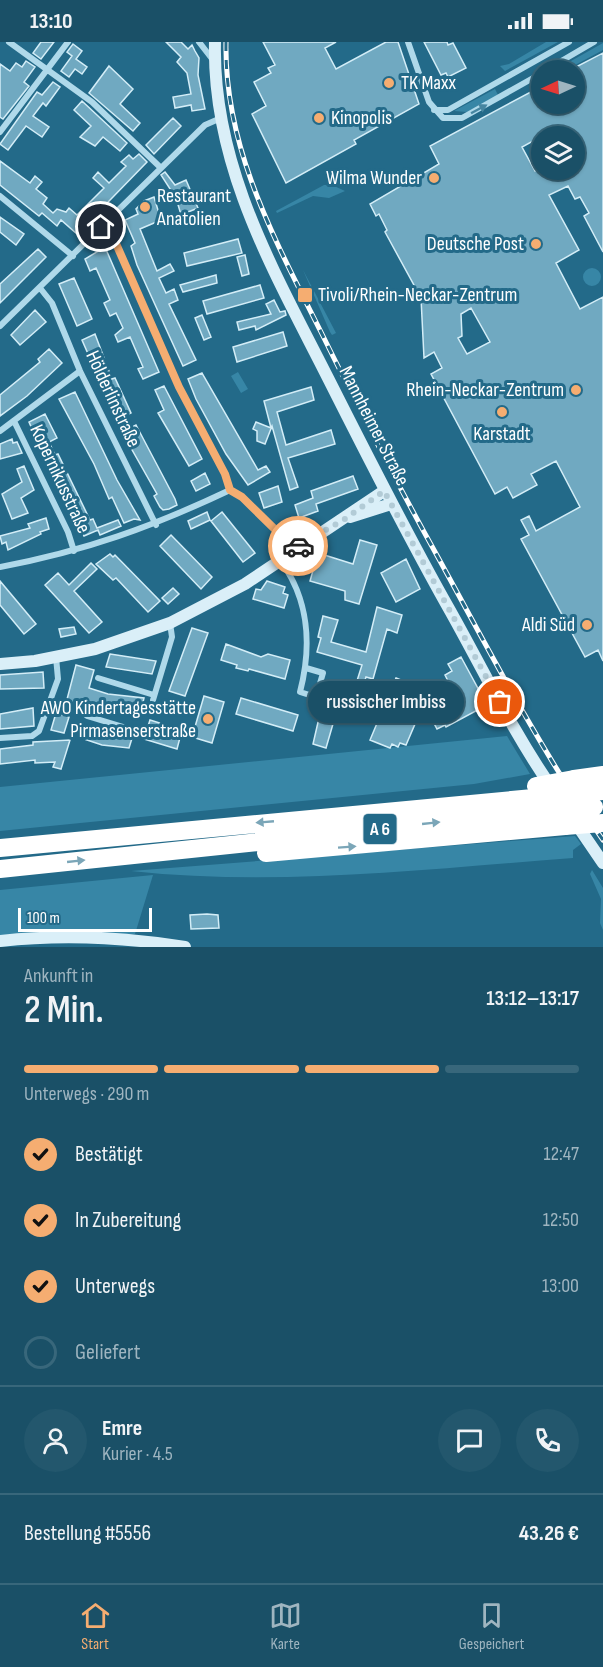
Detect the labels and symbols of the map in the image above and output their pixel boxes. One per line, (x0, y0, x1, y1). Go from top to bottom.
north arrow (531, 60, 585, 114)
place label: TK Maxx (401, 71, 456, 95)
marker: TK Maxx (382, 76, 396, 90)
one-way arrow (471, 104, 488, 114)
place label: Kinopolis (331, 106, 392, 130)
marker: Kinopolis (312, 111, 326, 125)
place label: Wilma Wunder (326, 166, 422, 190)
marker: Wilma Wunder (427, 171, 441, 185)
place label: Restaurant Anatolien (156, 184, 231, 231)
marker: Restaurant Anatolien (138, 200, 152, 214)
pin (75, 201, 126, 252)
place label: Deutsche Post (427, 232, 524, 256)
marker: Deutsche Post (529, 237, 543, 251)
place label: Tivoli/Rhein-Neckar-Zentrum (318, 283, 517, 307)
marker: Tivoli/Rhein-Neckar-Zentrum (296, 286, 314, 304)
street label: Hölderlinstraße (80, 347, 146, 451)
street label: Mannheimer Straße (334, 362, 414, 490)
place label: Rhein-Neckar-Zentrum (406, 378, 564, 402)
marker: Rhein-Neckar-Zentrum (569, 383, 583, 397)
marker: Karstadt (495, 405, 509, 419)
street label: Kopernikusstraße (24, 421, 96, 537)
place label: Karstadt (473, 422, 531, 446)
courier (268, 516, 328, 576)
place label: Aldi Süd (521, 613, 575, 637)
marker: Aldi Süd (580, 618, 594, 632)
pin (474, 676, 525, 727)
callout: russischer Imbiss (308, 681, 464, 723)
place label: AWO Kindertagesstätte Pirmasenserstraße (40, 696, 196, 743)
marker: AWO Kindertagesstätte Pirmasenserstraße (201, 712, 215, 726)
road number: A 6 (364, 814, 397, 844)
one-way arrow (256, 817, 275, 827)
one-way arrow (421, 818, 440, 828)
one-way arrow (337, 842, 356, 852)
one-way arrow (67, 856, 86, 866)
scale bar (18, 905, 152, 932)

